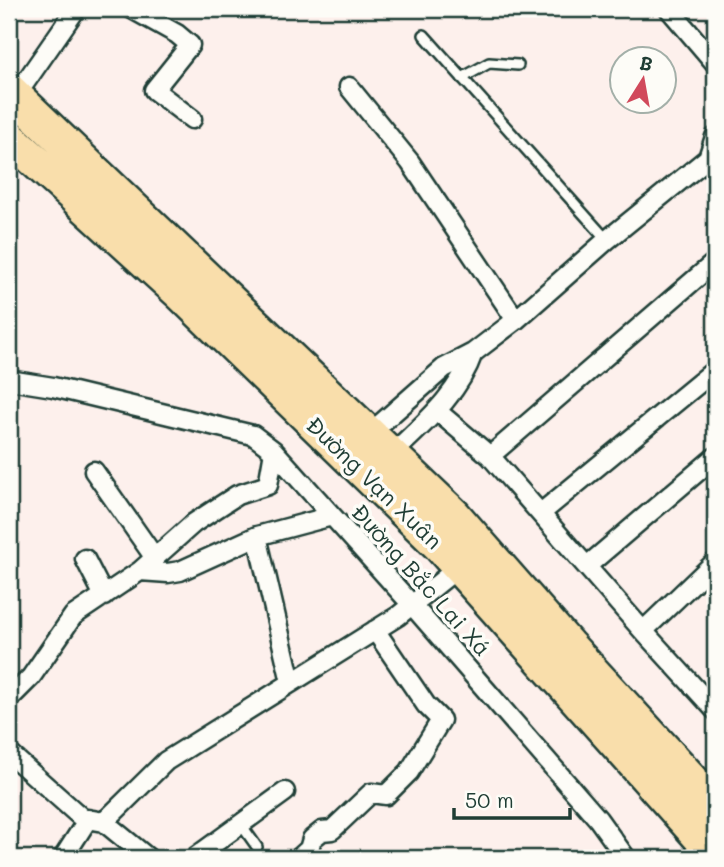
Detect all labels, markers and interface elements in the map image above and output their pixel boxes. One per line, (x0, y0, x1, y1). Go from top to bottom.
north arrow (608, 46, 678, 116)
text: B (638, 49, 655, 76)
street label: Đường Vạn Xuân (300, 409, 449, 555)
street label: Đường Bắc Lai Xá (345, 497, 498, 662)
scale bar (454, 776, 570, 820)
text: 50 m (465, 786, 514, 813)

